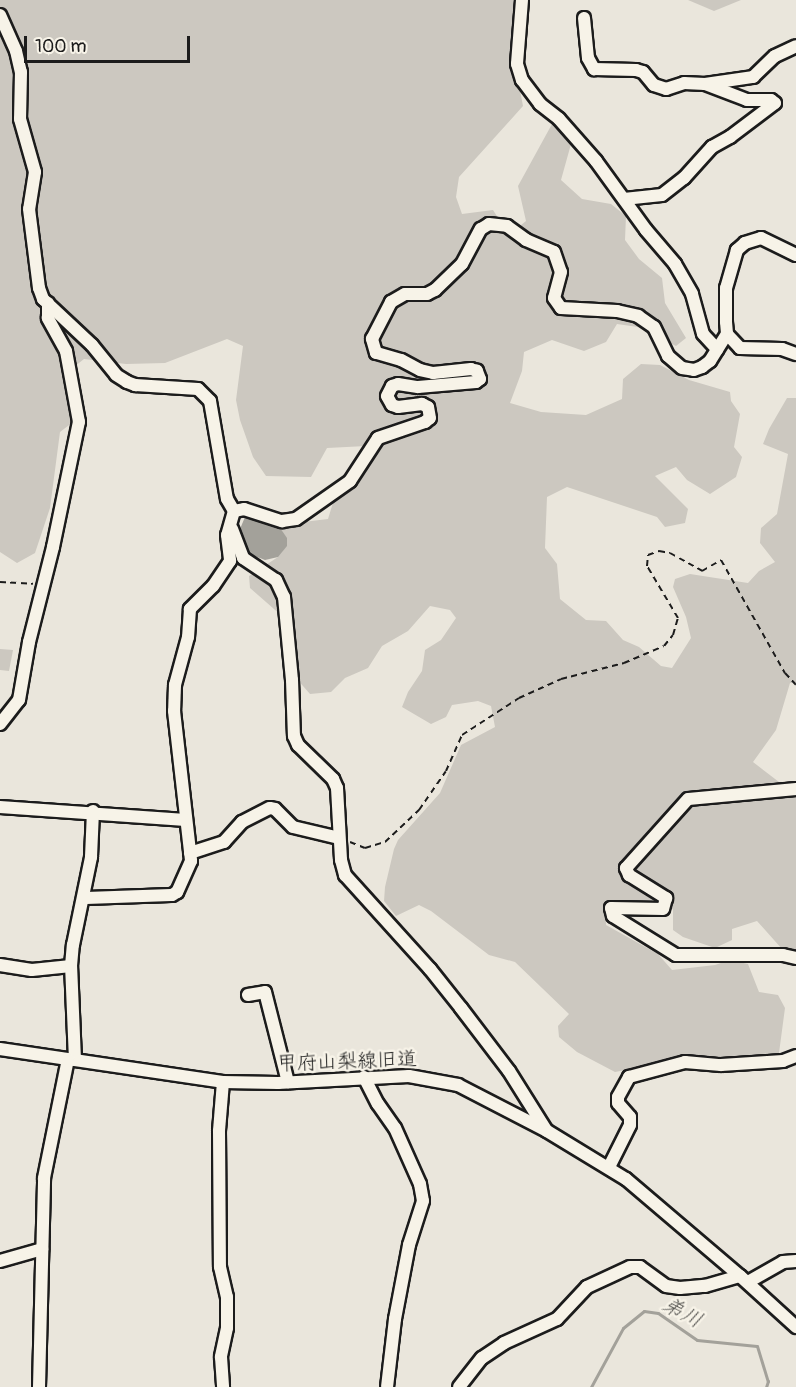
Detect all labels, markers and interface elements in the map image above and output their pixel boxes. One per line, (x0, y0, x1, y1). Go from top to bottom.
scale bar (27, 24, 194, 62)
text: 100 m (35, 35, 87, 58)
street label: 甲府山梨線旧道 (277, 1047, 417, 1075)
water label: 弟川 (658, 1292, 706, 1334)

